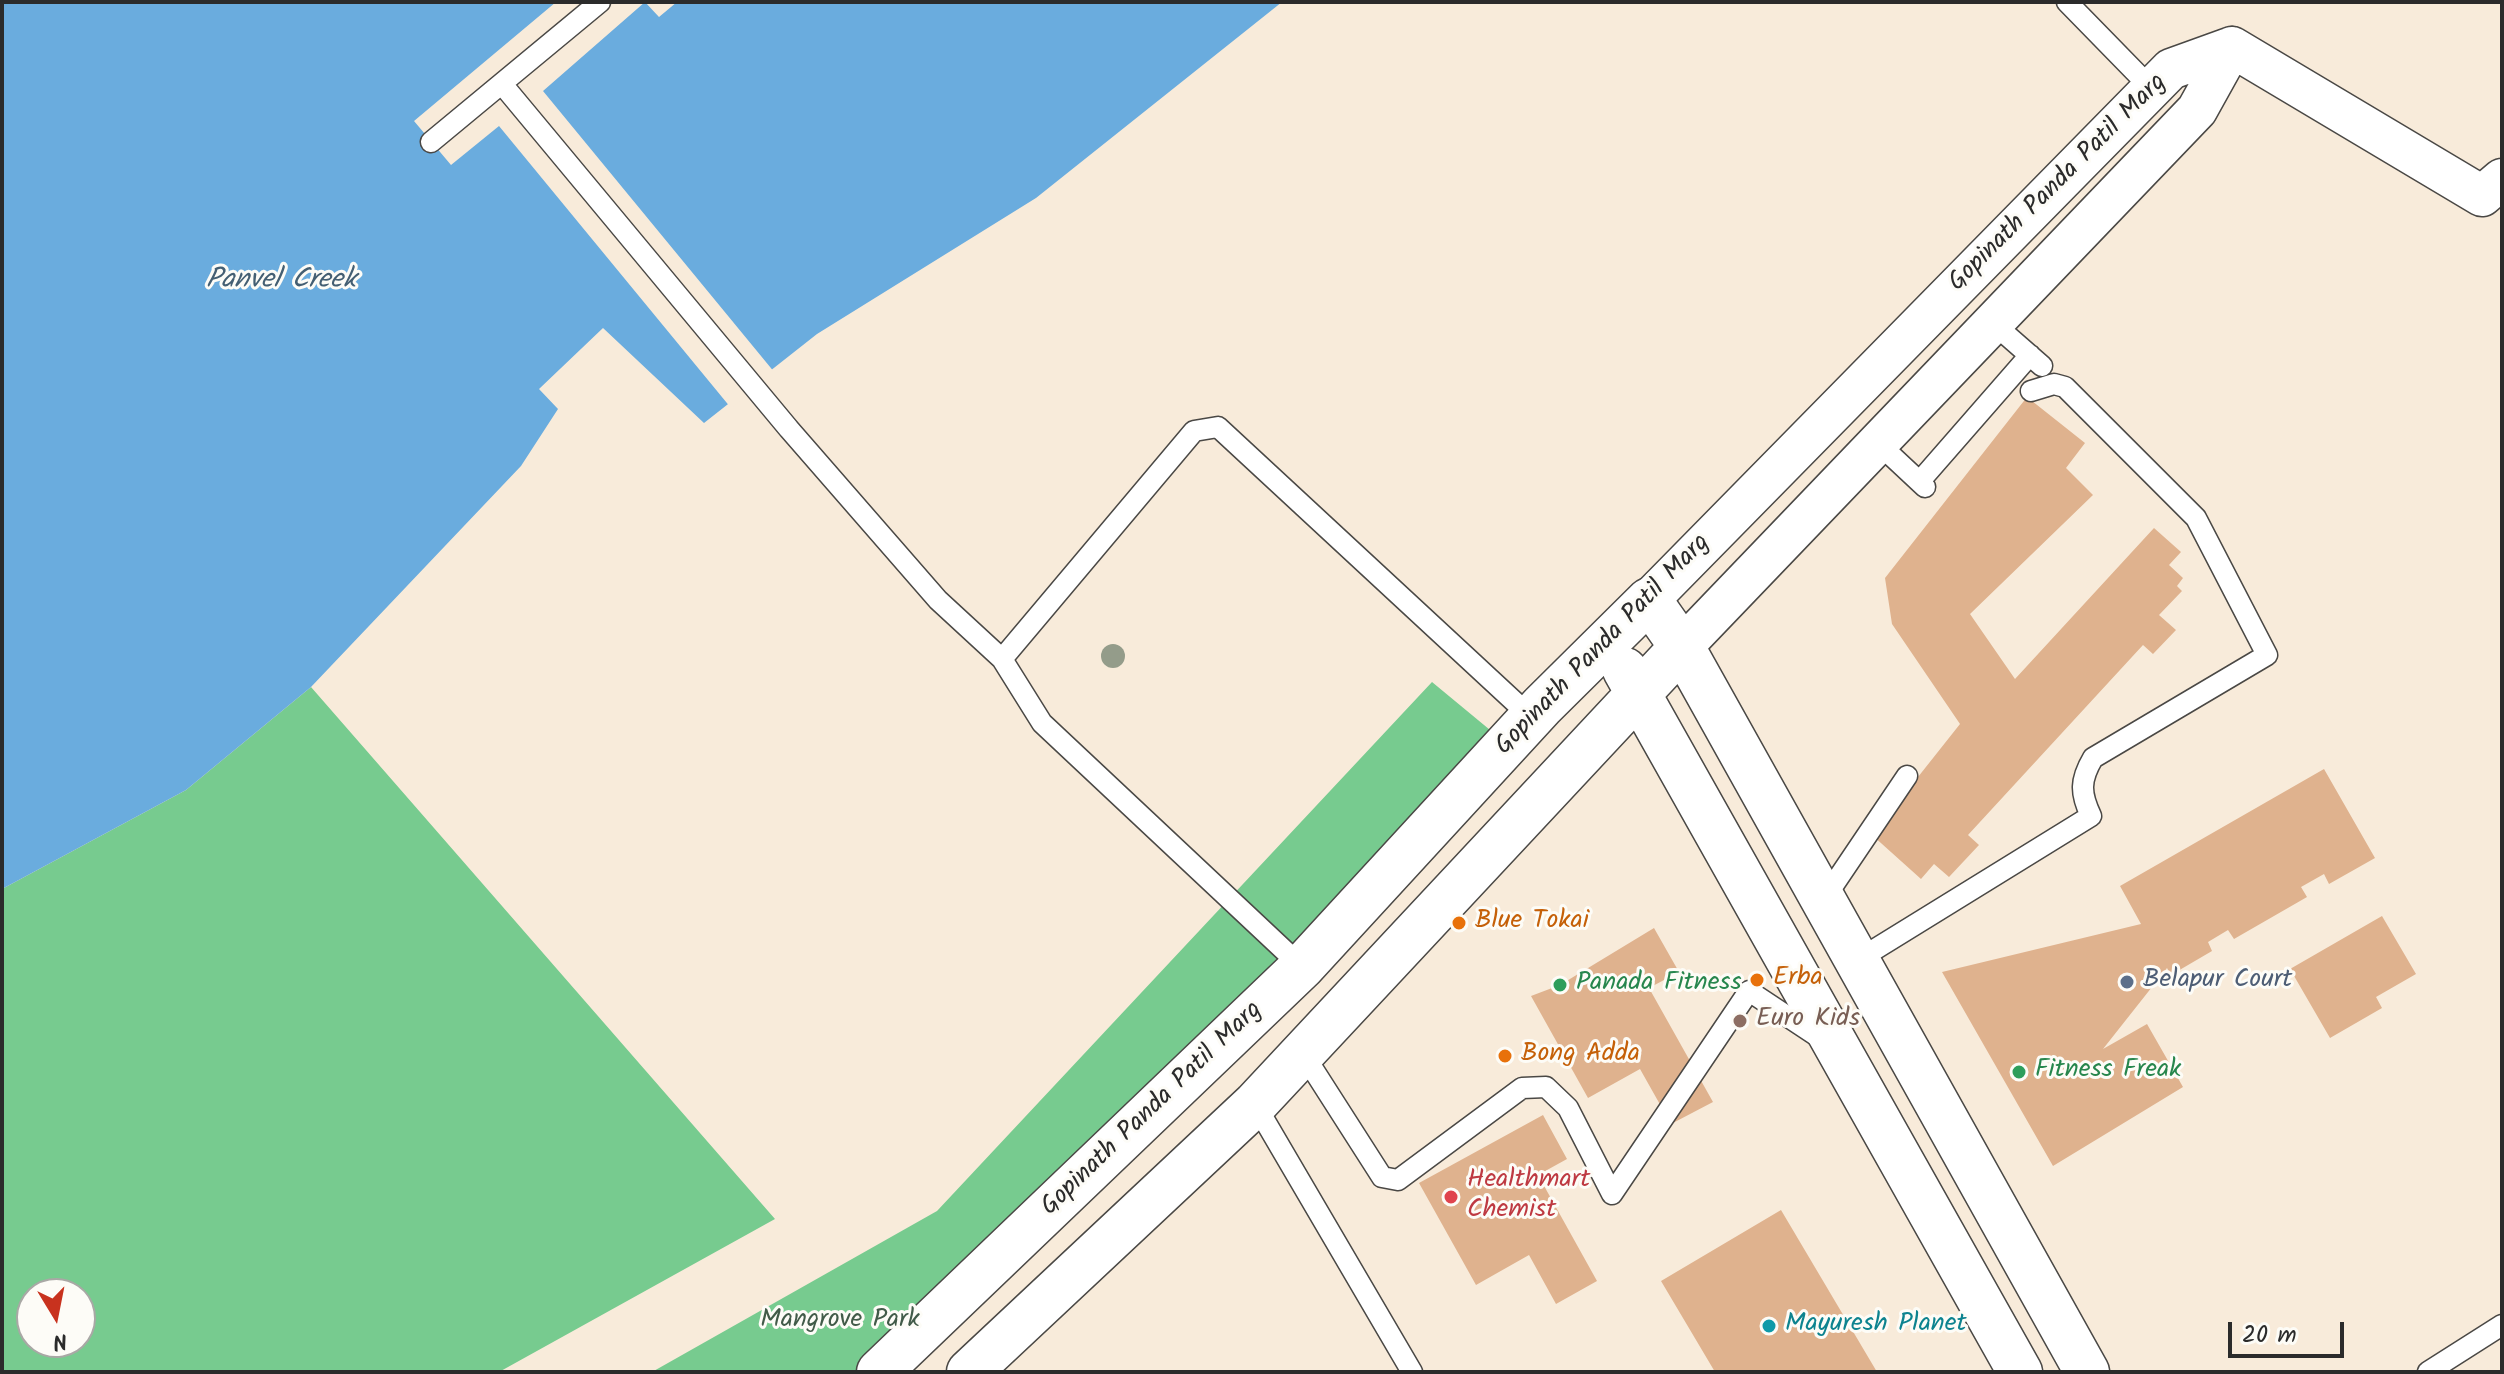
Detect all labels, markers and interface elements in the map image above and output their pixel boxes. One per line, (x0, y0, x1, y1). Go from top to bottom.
street label: Gopinath Panda Patil Marg (1943, 68, 2175, 300)
water label: Panvel Creek (206, 265, 356, 299)
street label: Gopinath Panda Patil Marg (1490, 529, 1718, 763)
place label: Blue Tokai (1475, 907, 1589, 939)
marker: Blue Tokai (1450, 914, 1468, 932)
place label: Erba (1773, 964, 1823, 996)
place label: Belapur Court (2143, 966, 2292, 998)
place label: Panada Fitness (1576, 969, 1742, 1001)
marker: Erba (1748, 971, 1766, 989)
marker: Belapur Court (2118, 973, 2136, 991)
marker: Panada Fitness (1551, 976, 1569, 994)
street label: Gopinath Panda Patil Marg (1036, 996, 1270, 1224)
place label: Euro Kids (1756, 1005, 1860, 1037)
marker: Euro Kids (1731, 1012, 1749, 1030)
place label: Bong Adda (1521, 1040, 1640, 1072)
marker: Bong Adda (1496, 1047, 1514, 1065)
place label: Fitness Freak (2035, 1056, 2181, 1088)
marker: Fitness Freak (2010, 1063, 2028, 1081)
place label: Healthmart Chemist (1467, 1166, 1590, 1228)
marker: Healthmart Chemist (1442, 1188, 1460, 1206)
north arrow (16, 1278, 96, 1358)
park label: Mangrove Park (760, 1306, 920, 1338)
scale bar (2232, 1306, 2348, 1356)
place label: Mayuresh Planet (1785, 1310, 1966, 1342)
text: 20 m (2242, 1316, 2297, 1355)
marker: Mayuresh Planet (1760, 1317, 1778, 1335)
text: N (50, 1322, 70, 1359)

